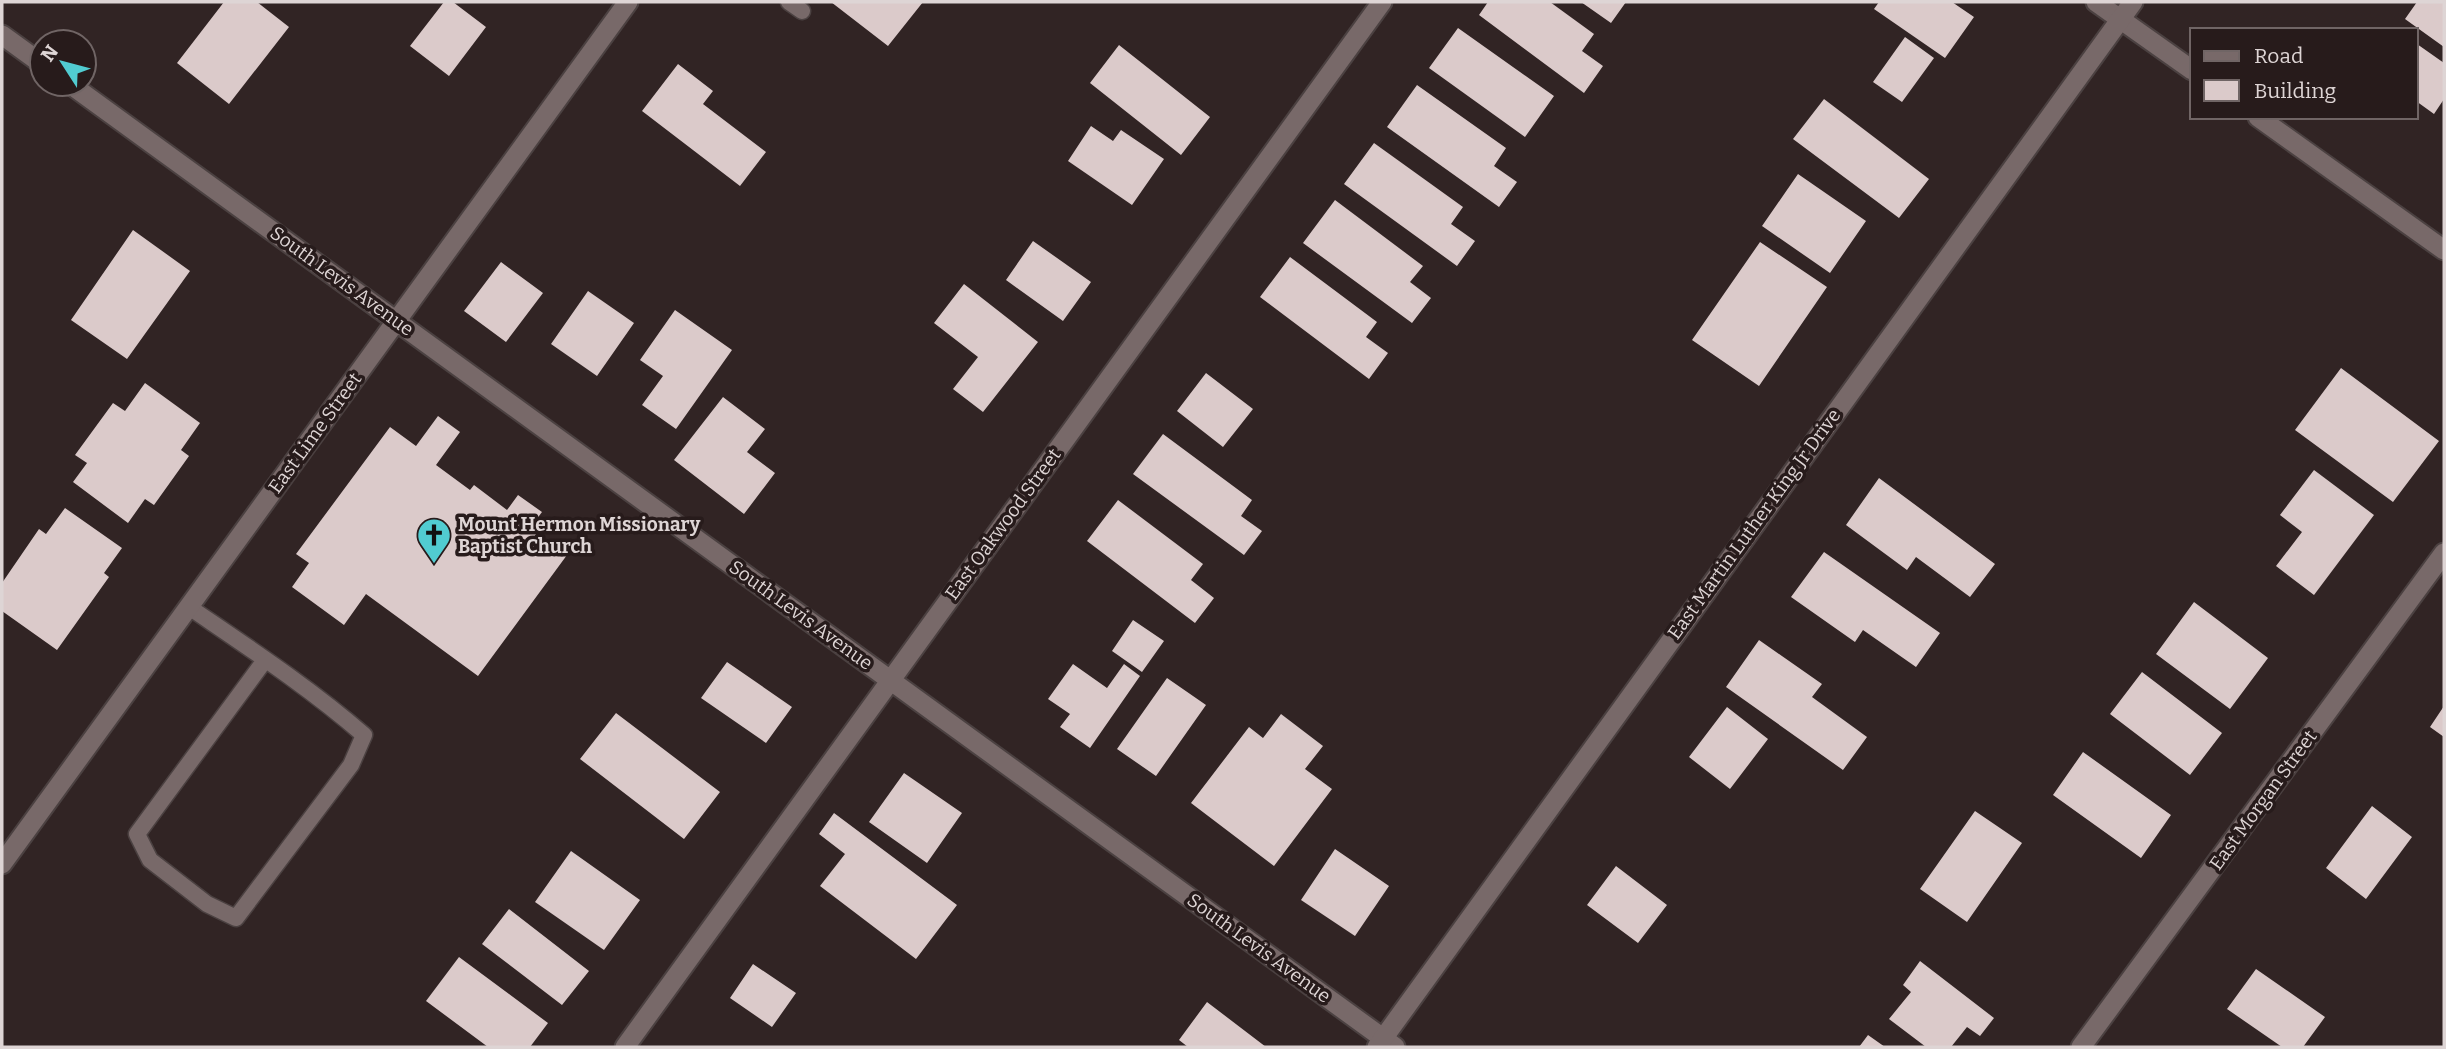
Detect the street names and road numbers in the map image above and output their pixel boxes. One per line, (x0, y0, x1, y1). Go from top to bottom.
street label: South Levis Avenue (266, 221, 418, 341)
street label: East Lime Street (264, 368, 367, 498)
street label: East Martin Luther King Jr Drive (1663, 404, 1845, 644)
street label: East Oakwood Street (940, 444, 1066, 604)
street label: South Levis Avenue (725, 555, 877, 675)
street label: East Morgan Street (2204, 725, 2322, 874)
street label: South Levis Avenue (1183, 888, 1335, 1008)

